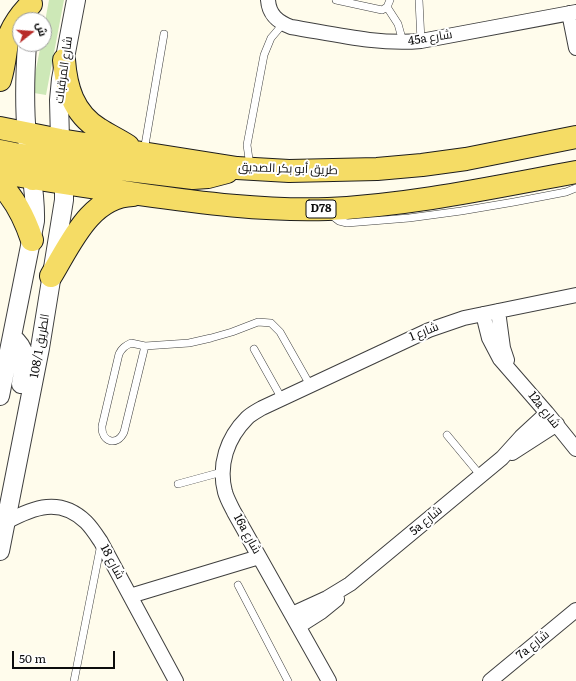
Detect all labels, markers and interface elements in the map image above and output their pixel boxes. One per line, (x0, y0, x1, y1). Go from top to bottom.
north arrow (12, 12, 52, 52)
text: ش (33, 20, 52, 38)
street label: 45a شارع (407, 27, 453, 49)
street label: شارع المرقبات (52, 35, 76, 105)
street label: طريق أبو بكر الصديق (238, 160, 338, 178)
road number: D78 (306, 200, 336, 218)
street label: 108/1 الطريق (27, 313, 53, 379)
street label: شارع 1 (407, 320, 441, 344)
street label: 12a شارع (525, 389, 563, 431)
street label: 5a شارع (407, 503, 445, 539)
street label: 16a شارع (230, 512, 264, 556)
street label: شارع 18 (97, 542, 127, 582)
street label: 7a شارع (514, 627, 552, 663)
scale bar (14, 643, 117, 669)
text: 50 m (19, 649, 46, 667)

